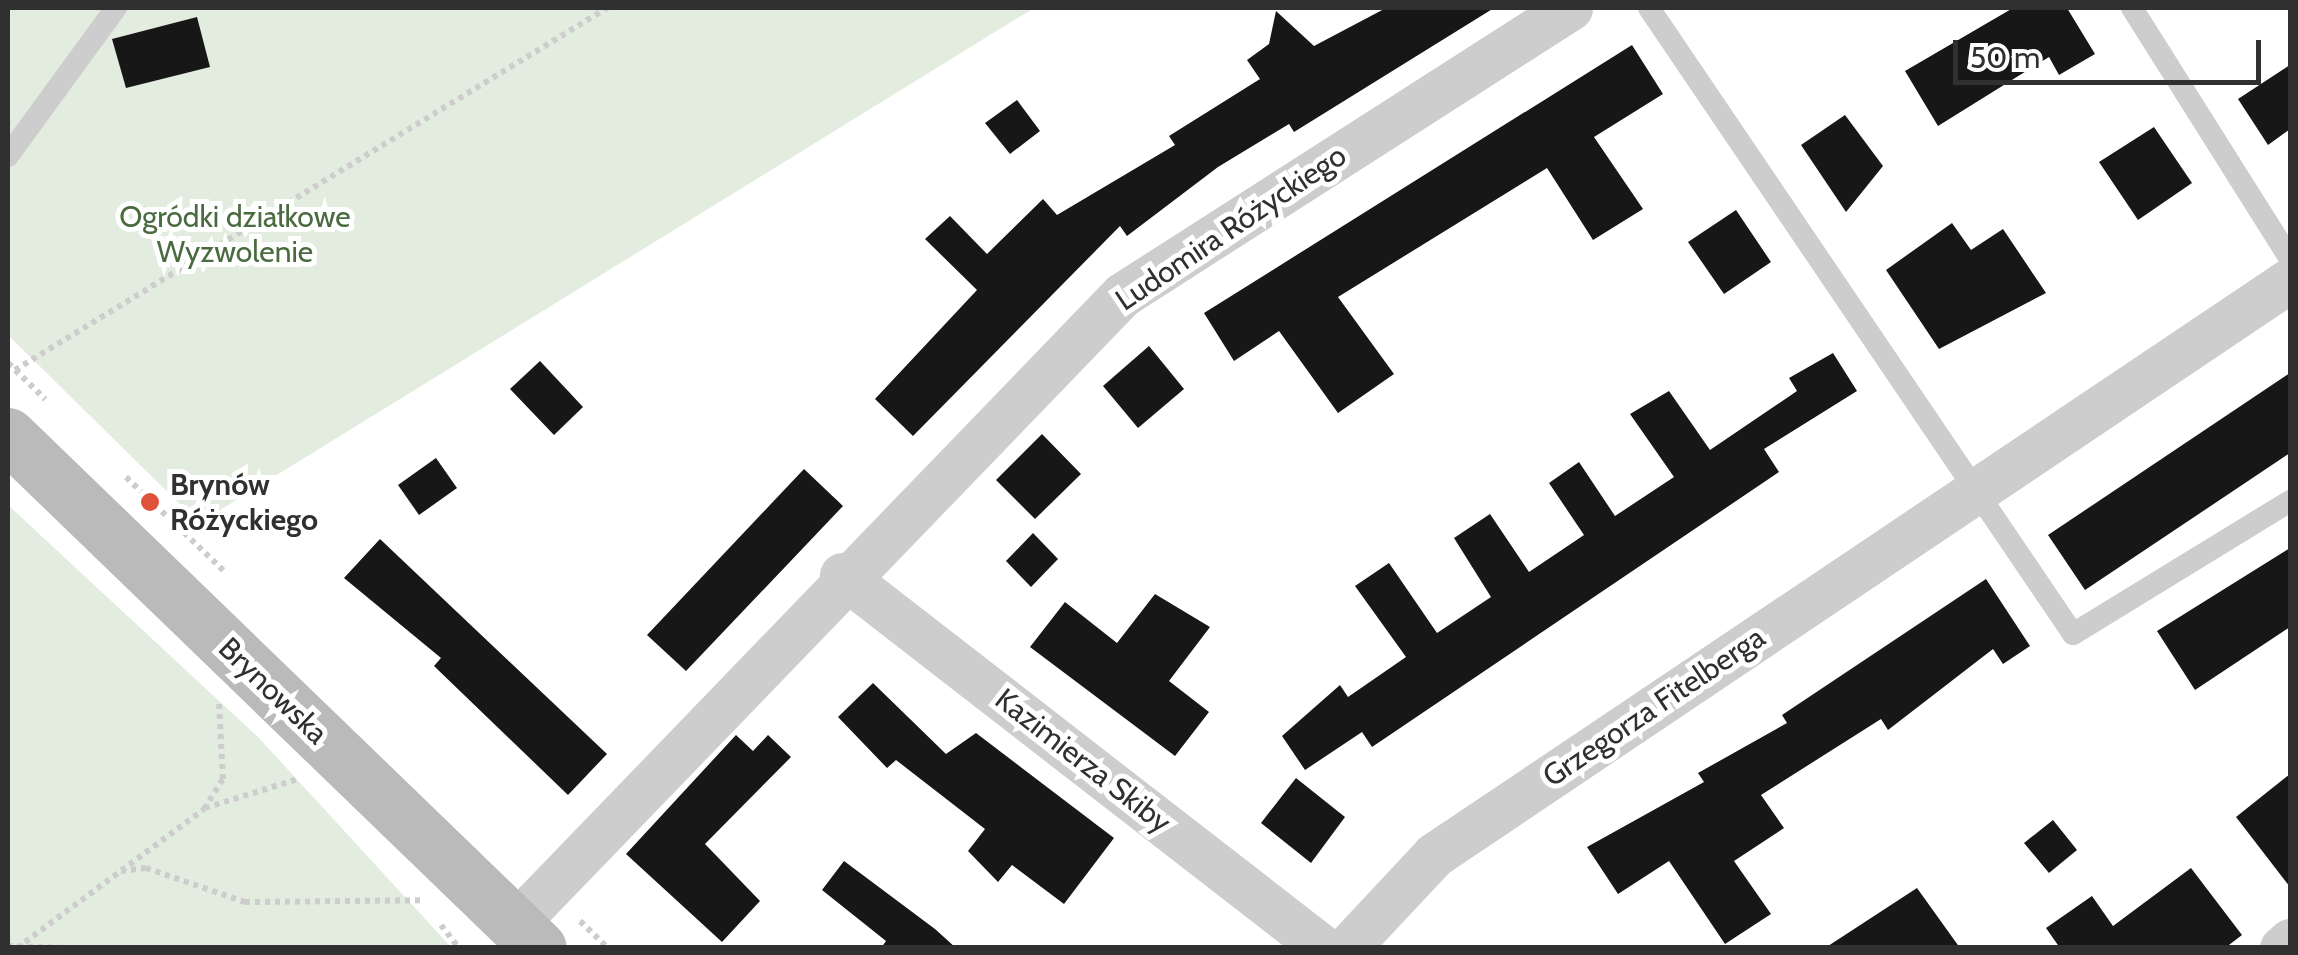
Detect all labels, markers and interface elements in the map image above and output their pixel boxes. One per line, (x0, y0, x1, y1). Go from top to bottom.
scale bar (1958, 20, 2266, 82)
text: 50 m (1970, 39, 2040, 76)
street label: Ludomira Różyckiego (1109, 138, 1353, 318)
park label: Ogródki działkowe Wyzwolenie (119, 199, 351, 270)
place label: Brynów Różyckiego (170, 467, 318, 538)
marker: Brynów Różyckiego (139, 491, 161, 513)
street label: Grzegorza Fitelberga (1536, 619, 1772, 795)
street label: Brynowska (211, 630, 335, 752)
street label: Kazimierza Skiby (988, 681, 1178, 841)

